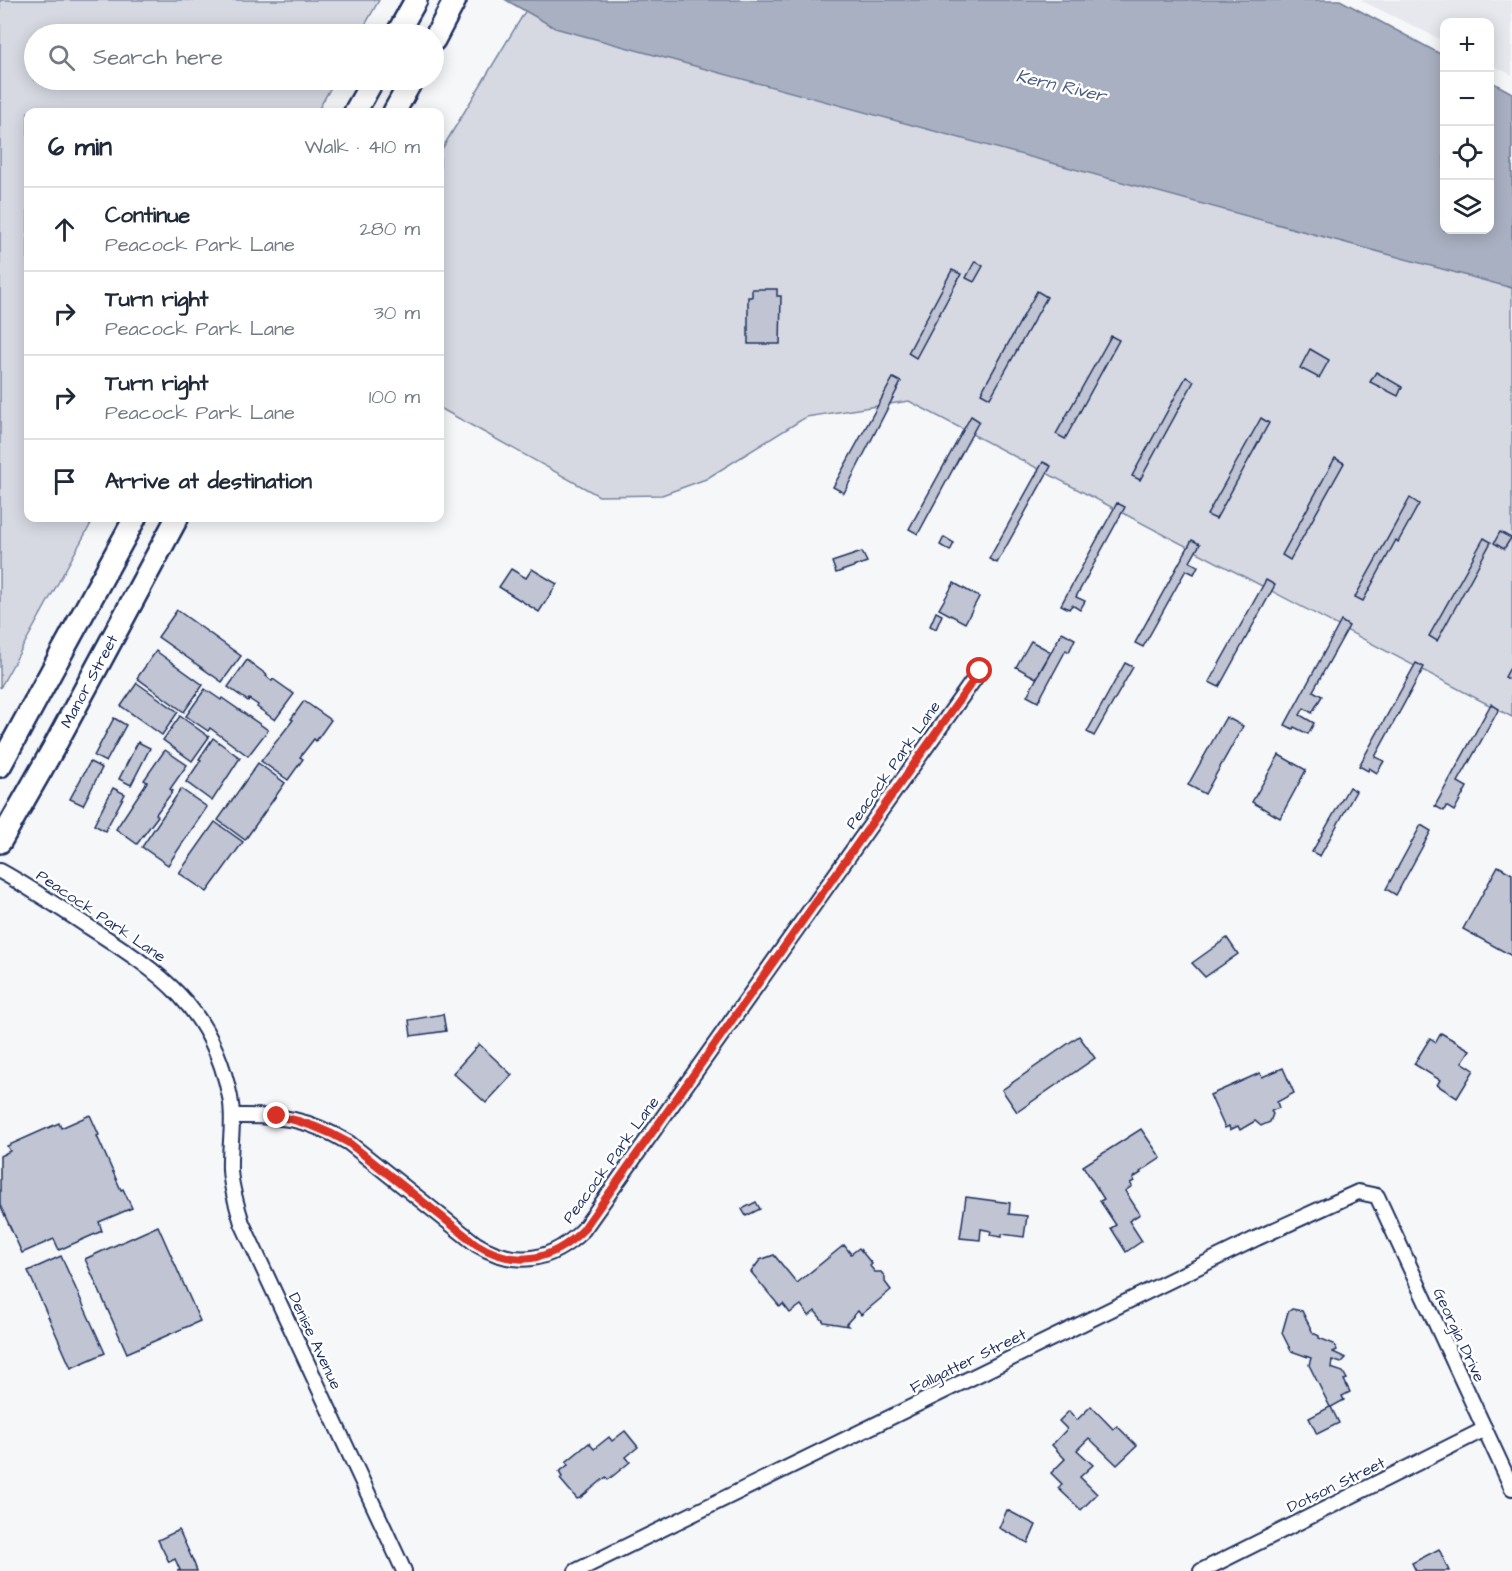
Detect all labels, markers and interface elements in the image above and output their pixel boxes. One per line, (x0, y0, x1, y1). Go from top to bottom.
map controls (1440, 18, 1494, 234)
button: + (1440, 18, 1494, 72)
search box (24, 24, 444, 90)
icon: search (45, 41, 78, 74)
text: Search here (93, 42, 223, 73)
water label: Kern River (1014, 64, 1110, 109)
button: − (1440, 72, 1494, 126)
button: locate (1440, 126, 1494, 180)
text: 6 min (48, 129, 112, 165)
text: Walk · 410 m (304, 133, 420, 161)
button: layers (1440, 180, 1494, 234)
text: Continue (105, 200, 190, 231)
icon: ahead (48, 213, 81, 246)
text: 280 m (359, 215, 420, 243)
text: Peacock Park Lane (105, 231, 295, 259)
text: Turn right (105, 284, 208, 315)
icon: right (48, 297, 81, 330)
text: 30 m (374, 299, 420, 327)
text: Peacock Park Lane (105, 315, 295, 343)
text: Turn right (105, 368, 208, 399)
icon: right (48, 381, 81, 414)
text: 100 m (369, 383, 420, 411)
text: Peacock Park Lane (105, 399, 295, 427)
icon: arrive (48, 465, 81, 498)
text: Arrive at destination (105, 466, 312, 497)
street label: Manor Street (55, 630, 124, 732)
route start (966, 657, 992, 683)
street label: Peacock Park Lane (840, 696, 946, 833)
street label: Peacock Park Lane (32, 864, 170, 968)
street label: Peacock Park Lane (557, 1092, 665, 1228)
route end (263, 1102, 289, 1128)
street label: Georgia Drive (1427, 1284, 1491, 1386)
street label: Denise Avenue (283, 1289, 347, 1393)
street label: Fallgatter Street (906, 1323, 1031, 1400)
street label: Dotson Street (1283, 1452, 1389, 1518)

